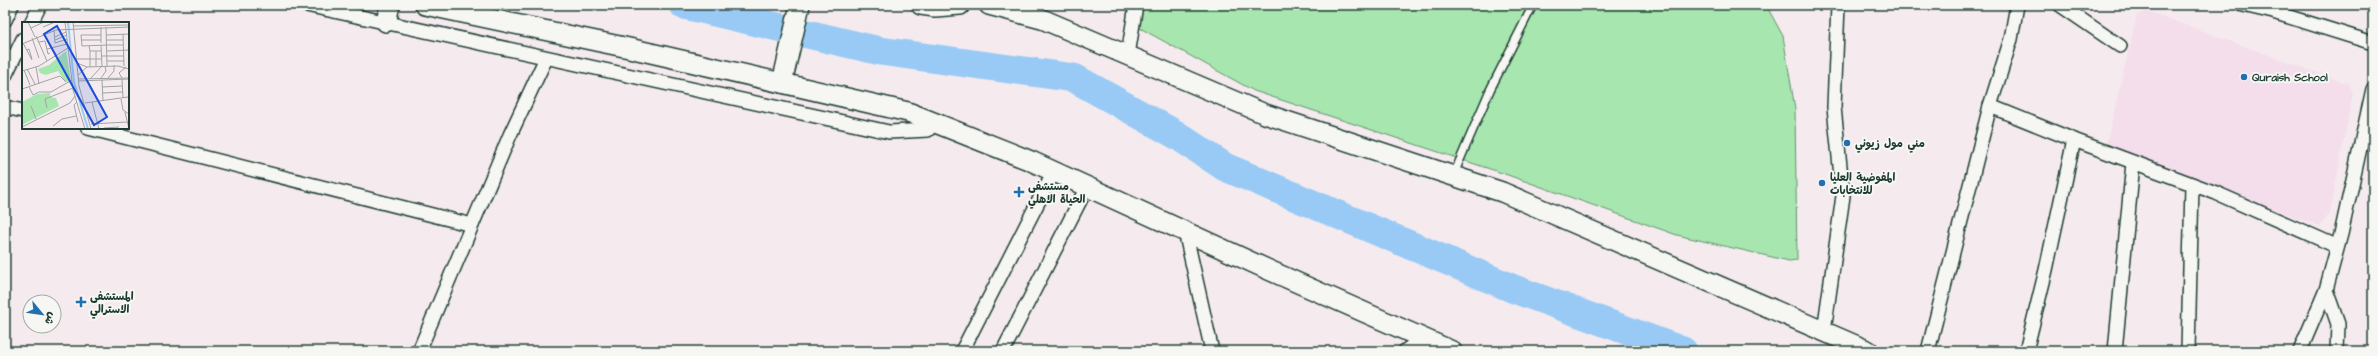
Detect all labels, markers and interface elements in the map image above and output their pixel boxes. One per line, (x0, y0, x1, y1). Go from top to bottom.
inset map (22, 22, 129, 129)
place label: Quraish School (2252, 70, 2328, 85)
marker: Quraish School (2239, 72, 2249, 82)
place label: مني مول زيوني (1855, 136, 1925, 153)
marker: مني مول زيوني (1842, 138, 1852, 148)
place label: المفوضية العليا للانتخابات (1830, 170, 1895, 198)
marker: المفوضية العليا للانتخابات (1817, 178, 1827, 188)
place label: مستشفى الحياة الاهلي (1028, 179, 1085, 209)
marker: مستشفى الحياة الاهلي (1013, 186, 1025, 198)
place label: المستشفى الاسترالي (90, 289, 134, 319)
north arrow (22, 294, 62, 334)
marker: المستشفى الاسترالي (75, 296, 87, 308)
text: ش (41, 310, 60, 328)

